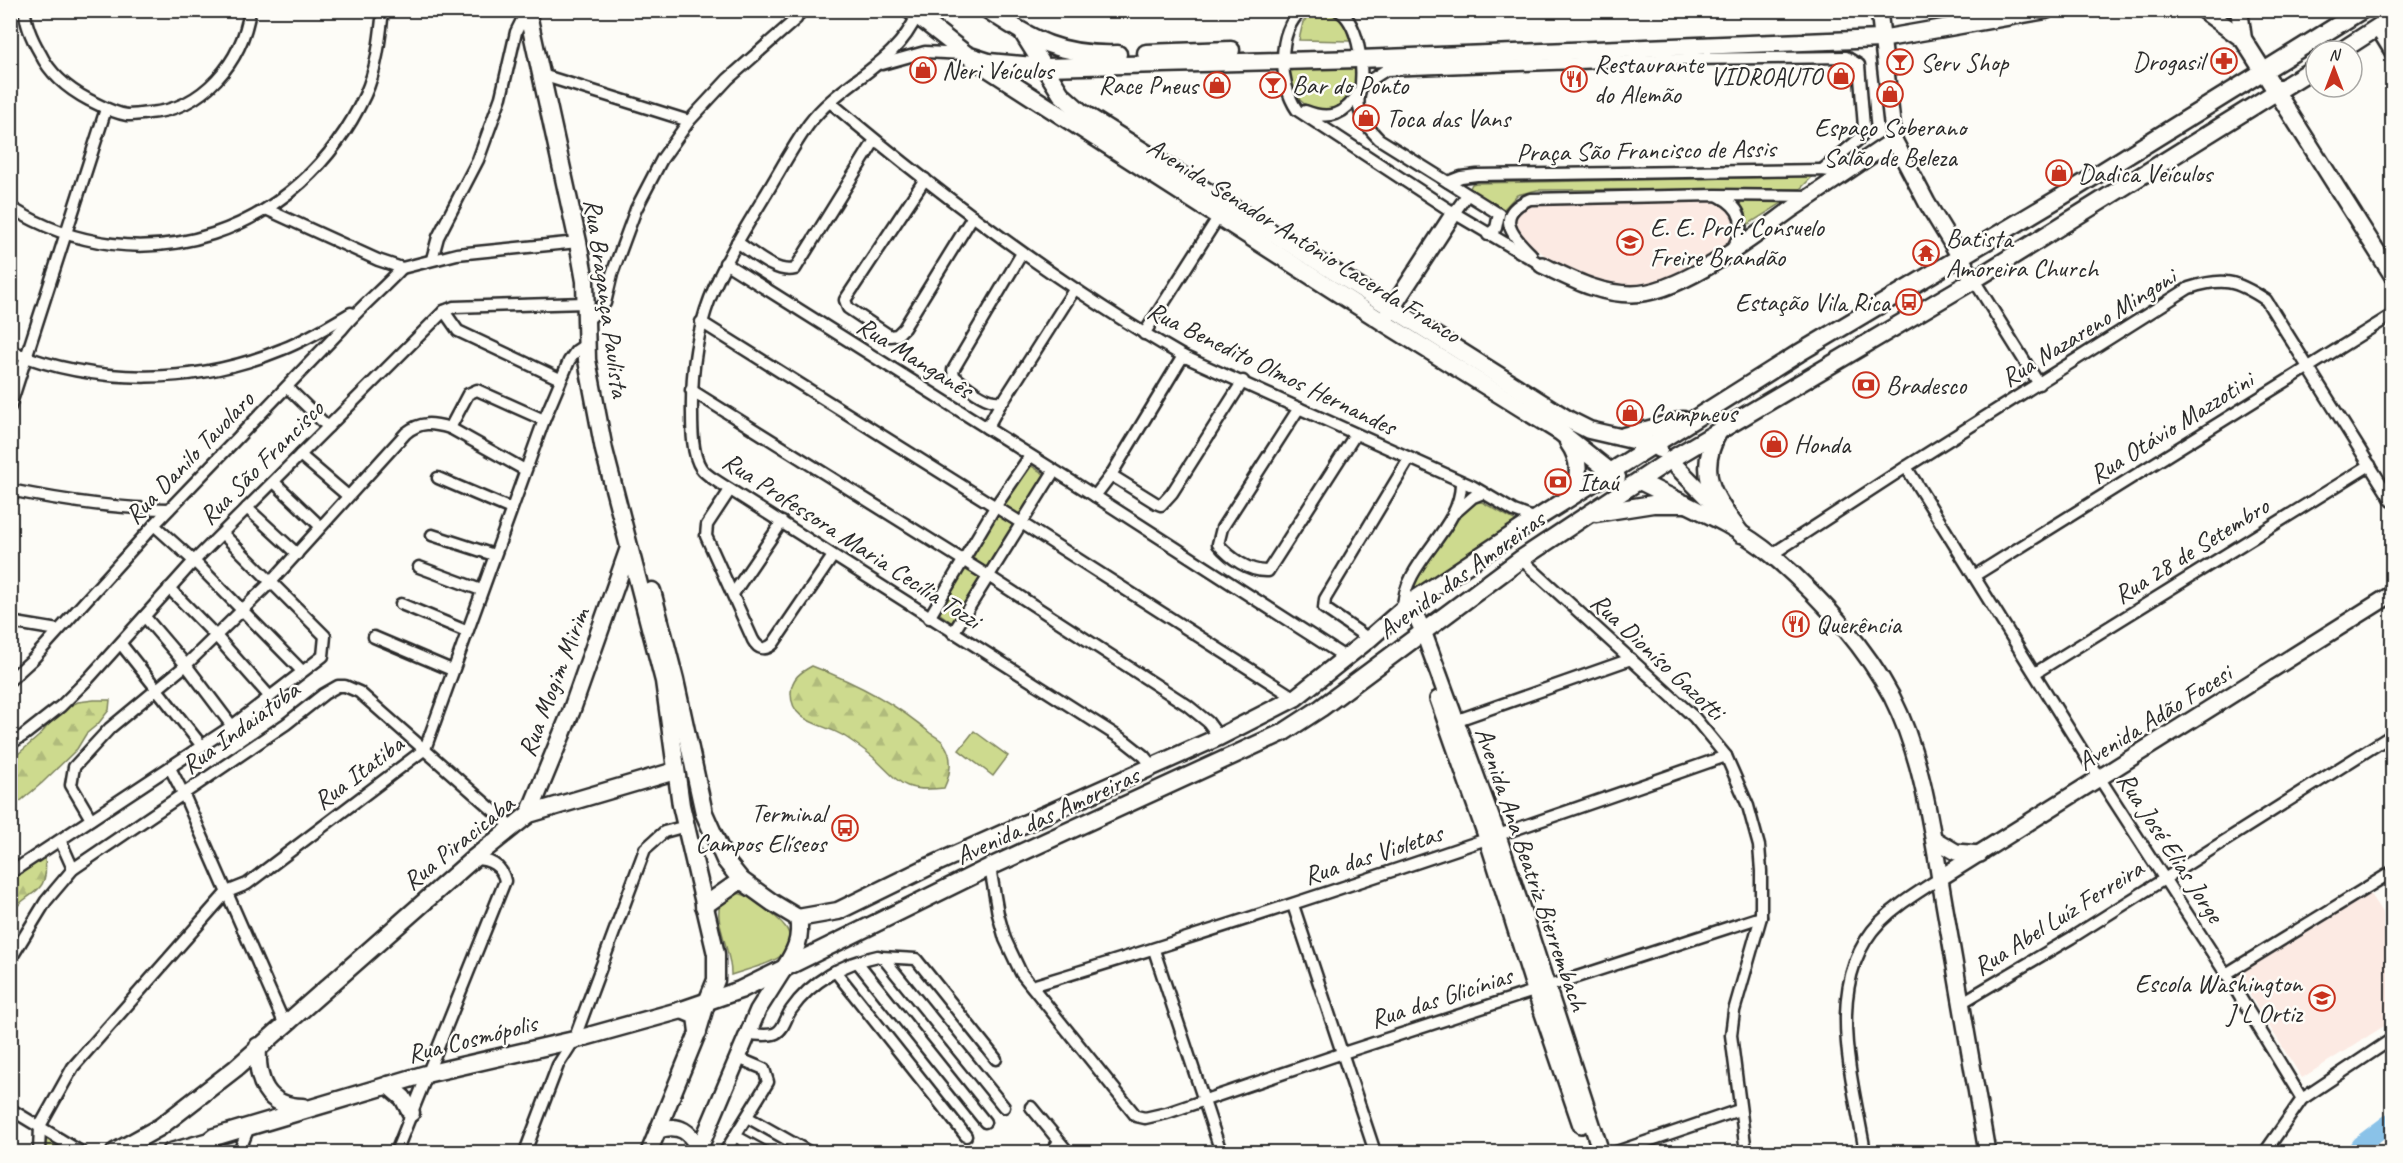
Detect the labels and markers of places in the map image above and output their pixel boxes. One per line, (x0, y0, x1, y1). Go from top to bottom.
place label: Drogasil (2132, 45, 2209, 78)
place label: Serv Shop (1920, 46, 2009, 79)
pharmacy icon: Drogasil (2209, 46, 2239, 76)
bar icon: Serv Shop (1885, 47, 1915, 77)
place label: Restaurante do Alemão (1594, 48, 1705, 111)
place label: Neri Veículos (942, 54, 1055, 87)
shop icon: Neri Veículos (908, 55, 938, 85)
place label: VIDROAUTO (1710, 60, 1825, 93)
shop icon: VIDROAUTO (1826, 61, 1856, 91)
restaurant icon: Restaurante do Alemão (1559, 64, 1589, 94)
place label: Race Pneus (1099, 69, 1200, 102)
place label: Bar do Ponto (1292, 69, 1410, 102)
shop icon: Race Pneus (1202, 70, 1232, 100)
bar icon: Bar do Ponto (1258, 70, 1288, 100)
shop icon: Espaço Soberano Salão de Beleza (1875, 79, 1905, 109)
place label: Toca das Vans (1386, 102, 1512, 135)
shop icon: Toca das Vans (1351, 103, 1381, 133)
place label: Espaço Soberano Salão de Beleza (1814, 111, 1969, 174)
place label: Dadica Veículos (2078, 157, 2214, 190)
shop icon: Dadica Veículos (2044, 158, 2074, 188)
place label: E. E. Prof. Consuelo Freire Brandão (1650, 211, 1825, 274)
place label: Batista Amoreira Church (1946, 222, 2100, 285)
school or university icon: E. E. Prof. Consuelo Freire Brandão (1615, 227, 1645, 257)
temple icon: Batista Amoreira Church (1911, 238, 1941, 268)
place label: Estação Vila Rica (1735, 286, 1892, 319)
bus stop icon: Estação Vila Rica (1894, 287, 1924, 317)
place label: Bradesco (1886, 369, 1968, 402)
bank icon: Bradesco (1851, 370, 1881, 400)
place label: Campneus (1650, 397, 1739, 430)
shop icon: Campneus (1615, 398, 1645, 428)
place label: Honda (1794, 428, 1852, 461)
shop icon: Honda (1759, 429, 1789, 459)
place label: Itaú (1578, 466, 1621, 499)
bank icon: Itaú (1543, 467, 1573, 497)
place label: Querência (1816, 608, 1903, 641)
restaurant icon: Querência (1781, 609, 1811, 639)
place label: Terminal Campos Elíseos (695, 797, 831, 860)
bus stop icon: Terminal Campos Elíseos (830, 813, 860, 843)
place label: Escola Washington J L Ortiz (2135, 967, 2304, 1030)
school or university icon: Escola Washington J L Ortiz (2307, 983, 2337, 1013)

